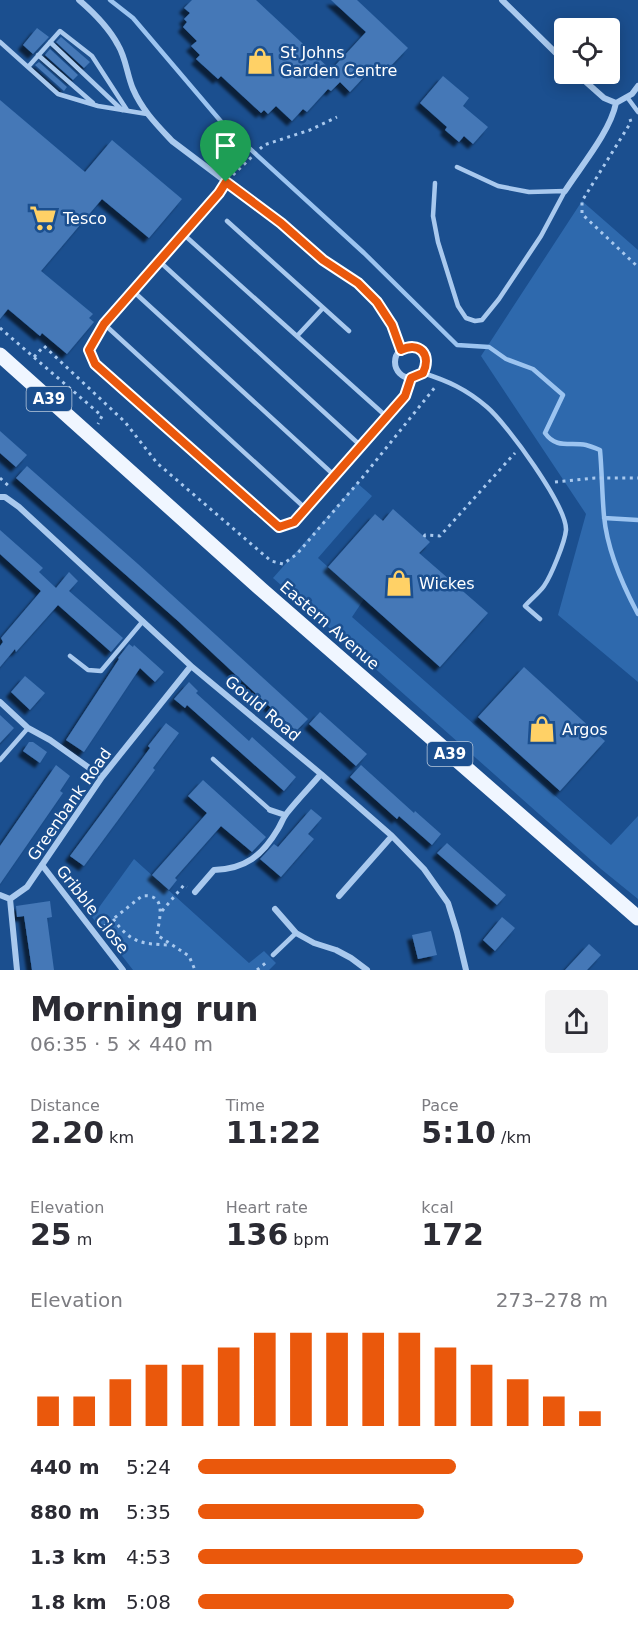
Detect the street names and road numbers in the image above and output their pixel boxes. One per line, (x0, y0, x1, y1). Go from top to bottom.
road number: A39 (26, 387, 72, 411)
street label: Eastern Avenue (276, 577, 383, 674)
street label: Gould Road (221, 671, 304, 745)
road number: A39 (428, 742, 472, 766)
street label: Greenbank Road (23, 744, 115, 864)
street label: Gribble Close (52, 861, 133, 957)

